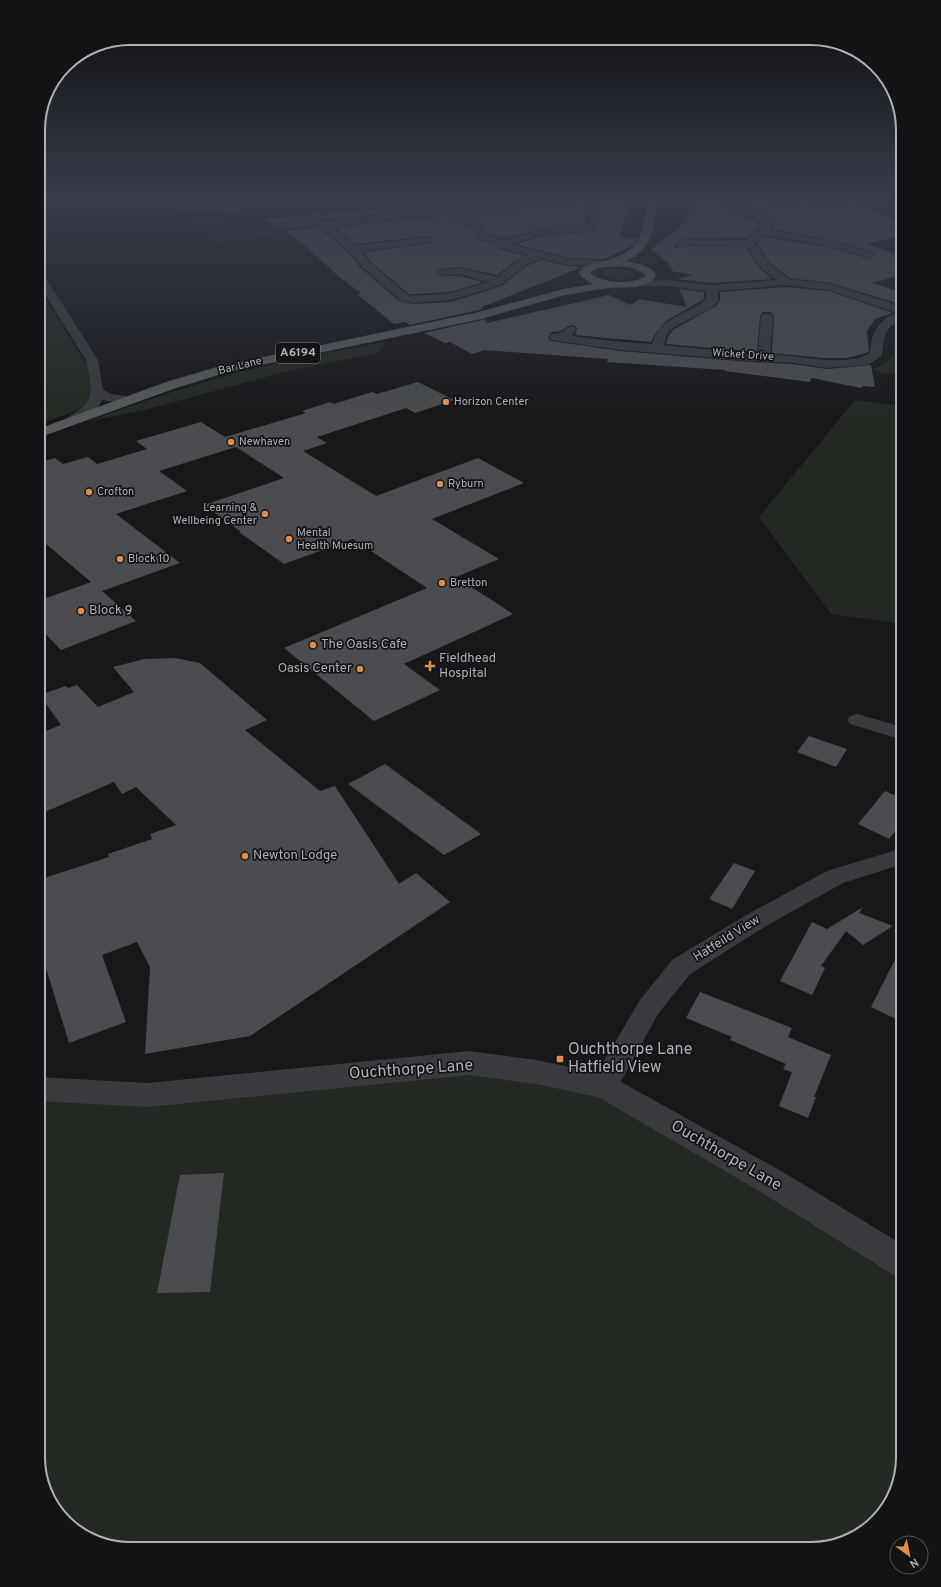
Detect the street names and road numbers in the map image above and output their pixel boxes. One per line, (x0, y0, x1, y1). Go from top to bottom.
road number: A6194 (276, 343, 320, 363)
street label: Wicket Drive (712, 346, 774, 364)
street label: Bar Lane (217, 354, 263, 378)
street label: Hatfeild View (691, 912, 763, 966)
street label: Ouchthorpe Lane (348, 1056, 474, 1084)
street label: Ouchthorpe Lane (667, 1116, 785, 1196)

